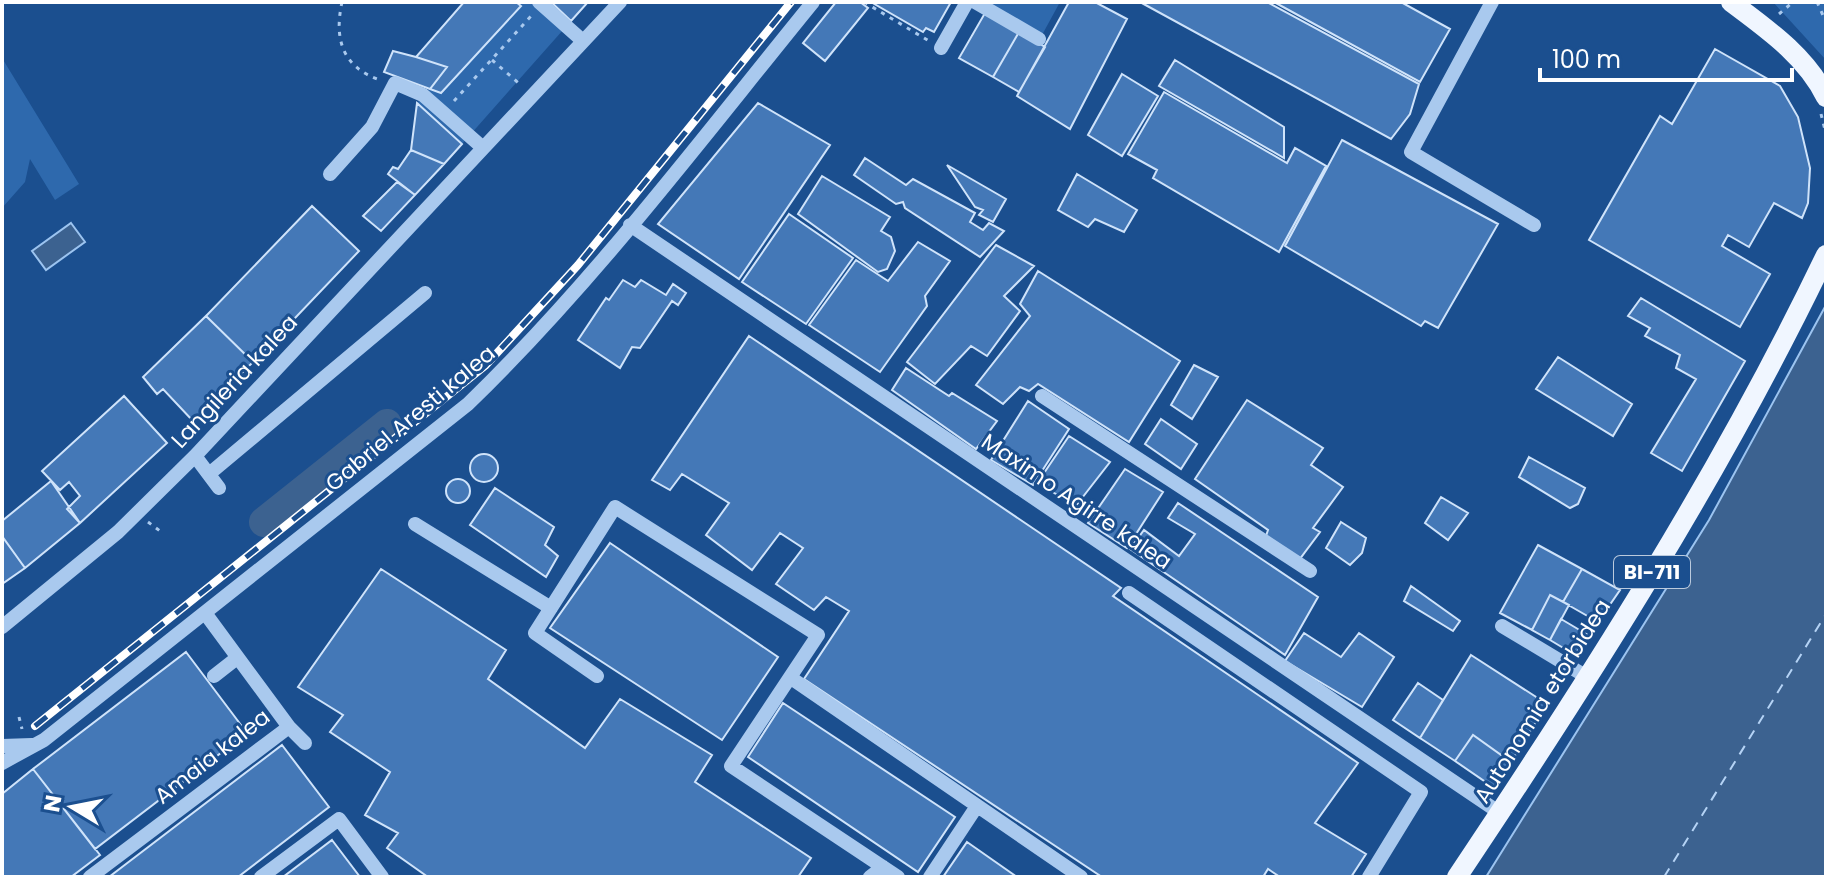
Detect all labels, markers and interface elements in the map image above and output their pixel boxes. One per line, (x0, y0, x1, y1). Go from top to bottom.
scale bar (1540, 32, 1792, 82)
text: 100 m (1552, 43, 1621, 76)
street label: Langileria kalea (164, 308, 304, 455)
street label: Gabriel Aresti kalea (319, 338, 502, 499)
street label: Maximo Agirre kalea (975, 426, 1178, 577)
road number: BI-711 (1614, 556, 1690, 588)
street label: Autonomia etorbidea (1467, 593, 1618, 809)
street label: Amaia kalea (148, 701, 276, 811)
north arrow (32, 767, 112, 847)
text: N (36, 793, 69, 814)

